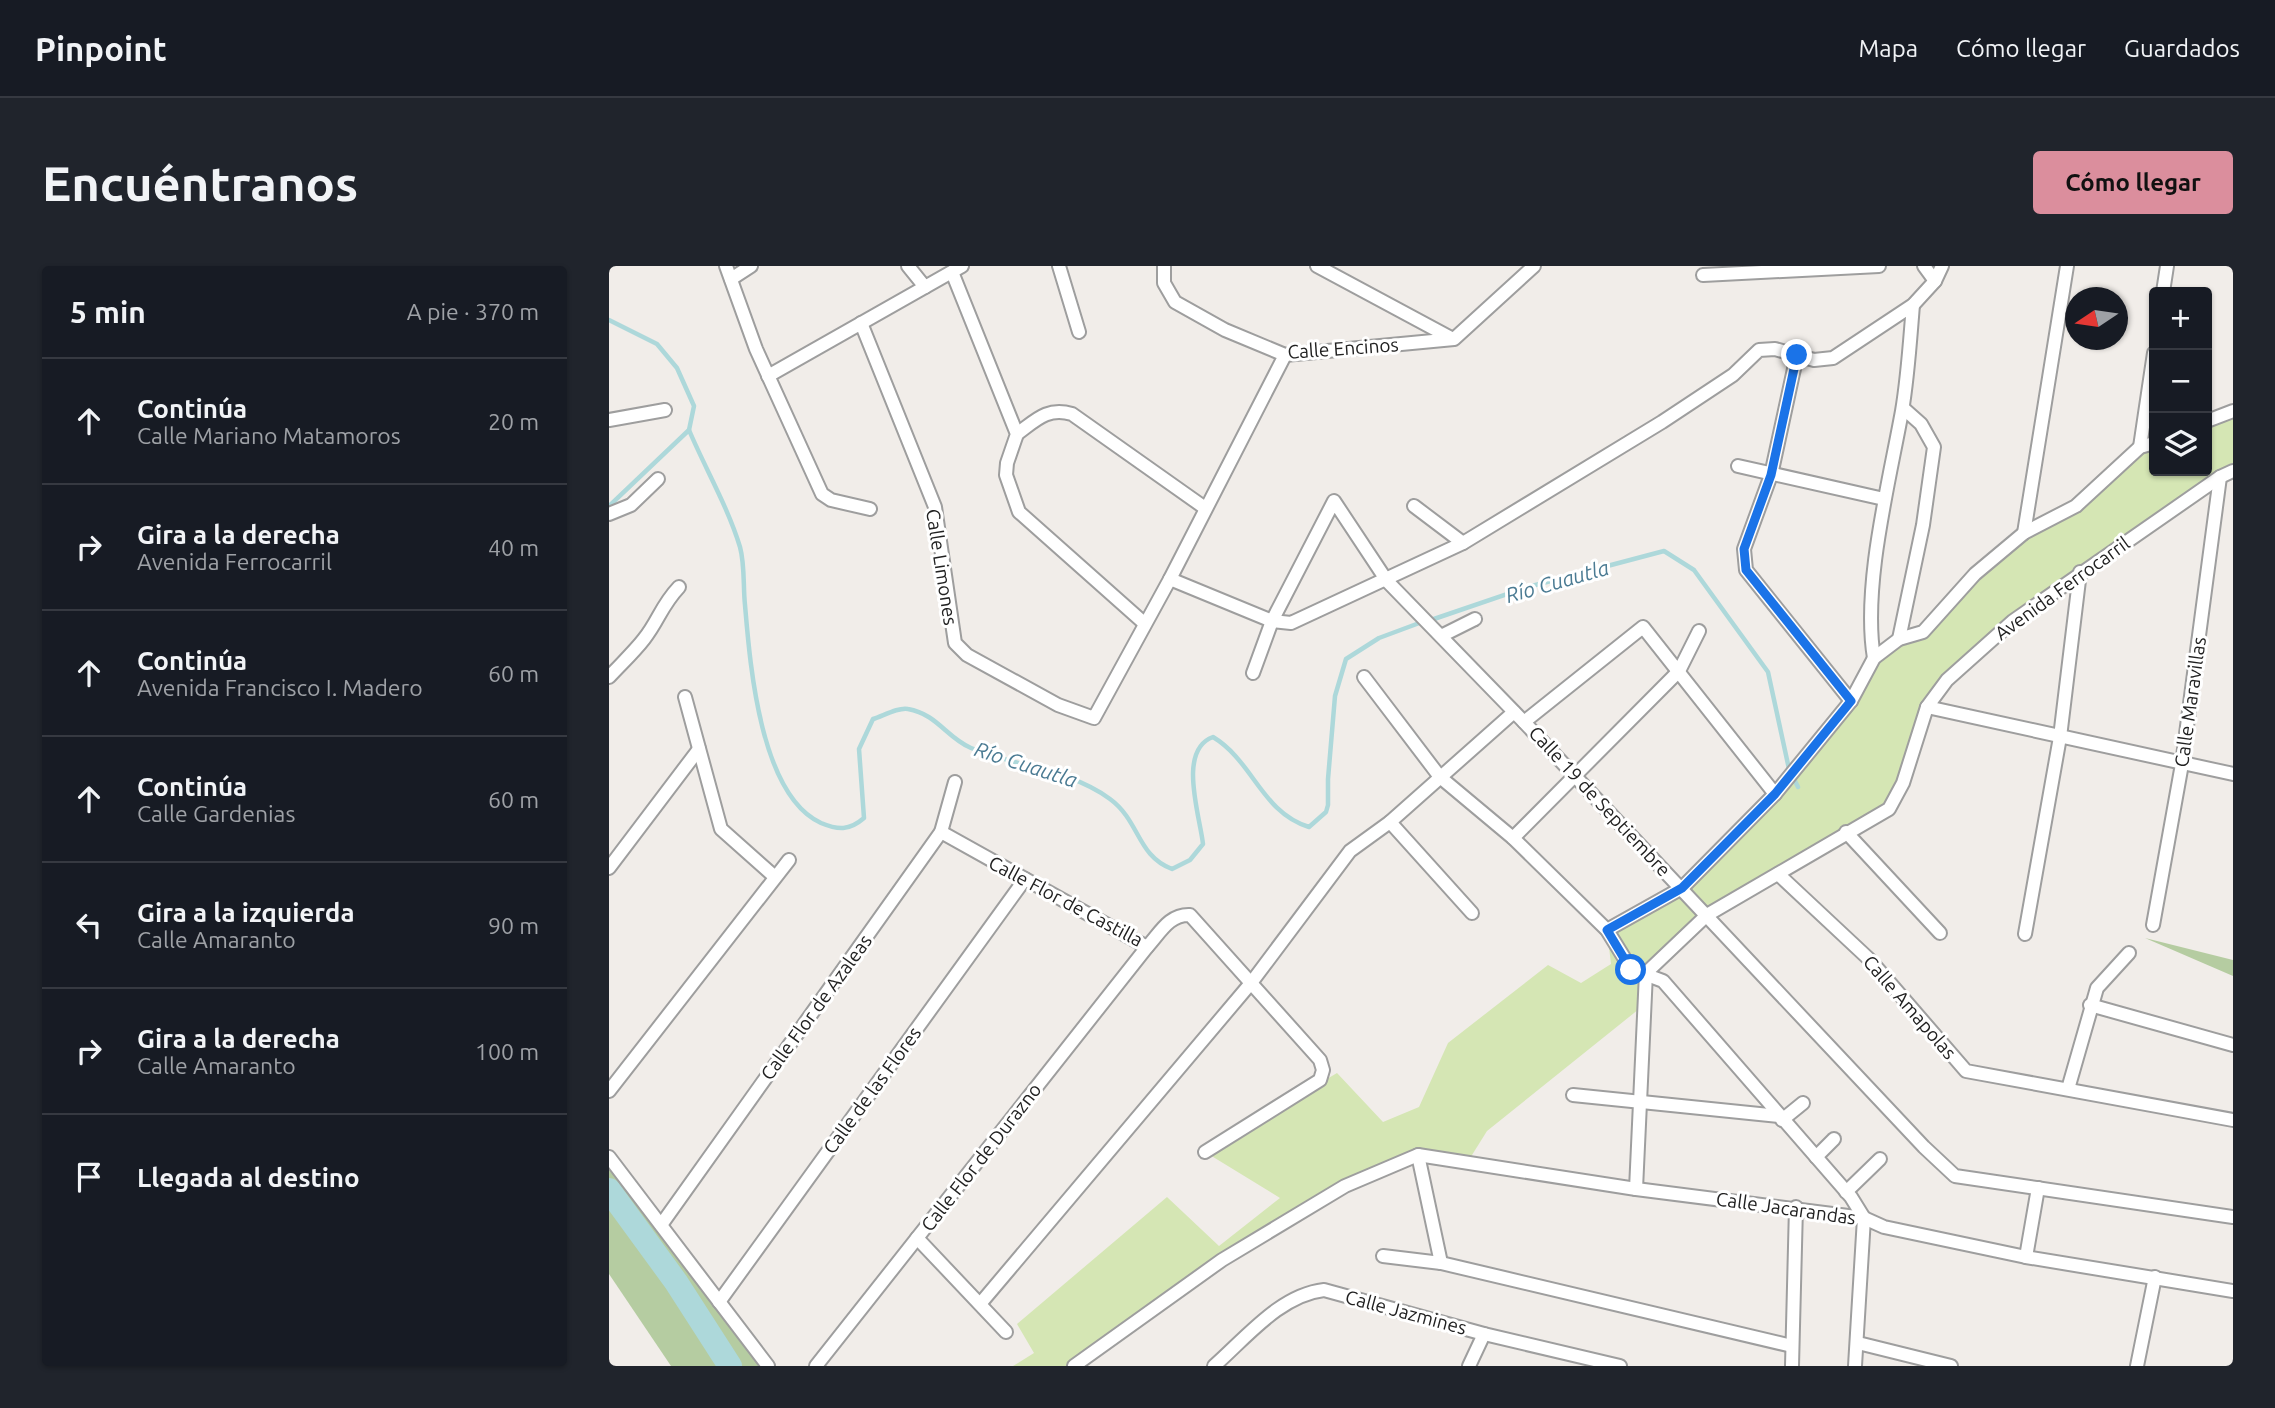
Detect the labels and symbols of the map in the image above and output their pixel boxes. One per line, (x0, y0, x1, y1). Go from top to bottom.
north arrow (2065, 287, 2128, 350)
street label: Calle Encinos (1287, 333, 1399, 363)
route end (1781, 339, 1812, 370)
street label: Calle Limones (922, 507, 962, 627)
street label: Avenida Ferrocarril (1990, 532, 2134, 644)
water label: Río Cuautla (1502, 555, 1612, 607)
street label: Calle Maravillas (2170, 635, 2210, 769)
street label: Calle 19 de Septiembre (1525, 721, 1675, 881)
water label: Río Cuautla (972, 736, 1080, 792)
street label: Calle Flor de Castilla (985, 851, 1147, 951)
street label: Calle Flor de Azaleas (756, 930, 876, 1084)
street label: Calle Amapolas (1859, 951, 1961, 1063)
route start (1615, 954, 1646, 985)
street label: Calle de las Flores (819, 1022, 925, 1158)
street label: Calle Flor de Durazno (916, 1079, 1046, 1235)
street label: Calle Jacarandas (1715, 1187, 1857, 1229)
street label: Calle Jazmines (1343, 1285, 1469, 1339)

